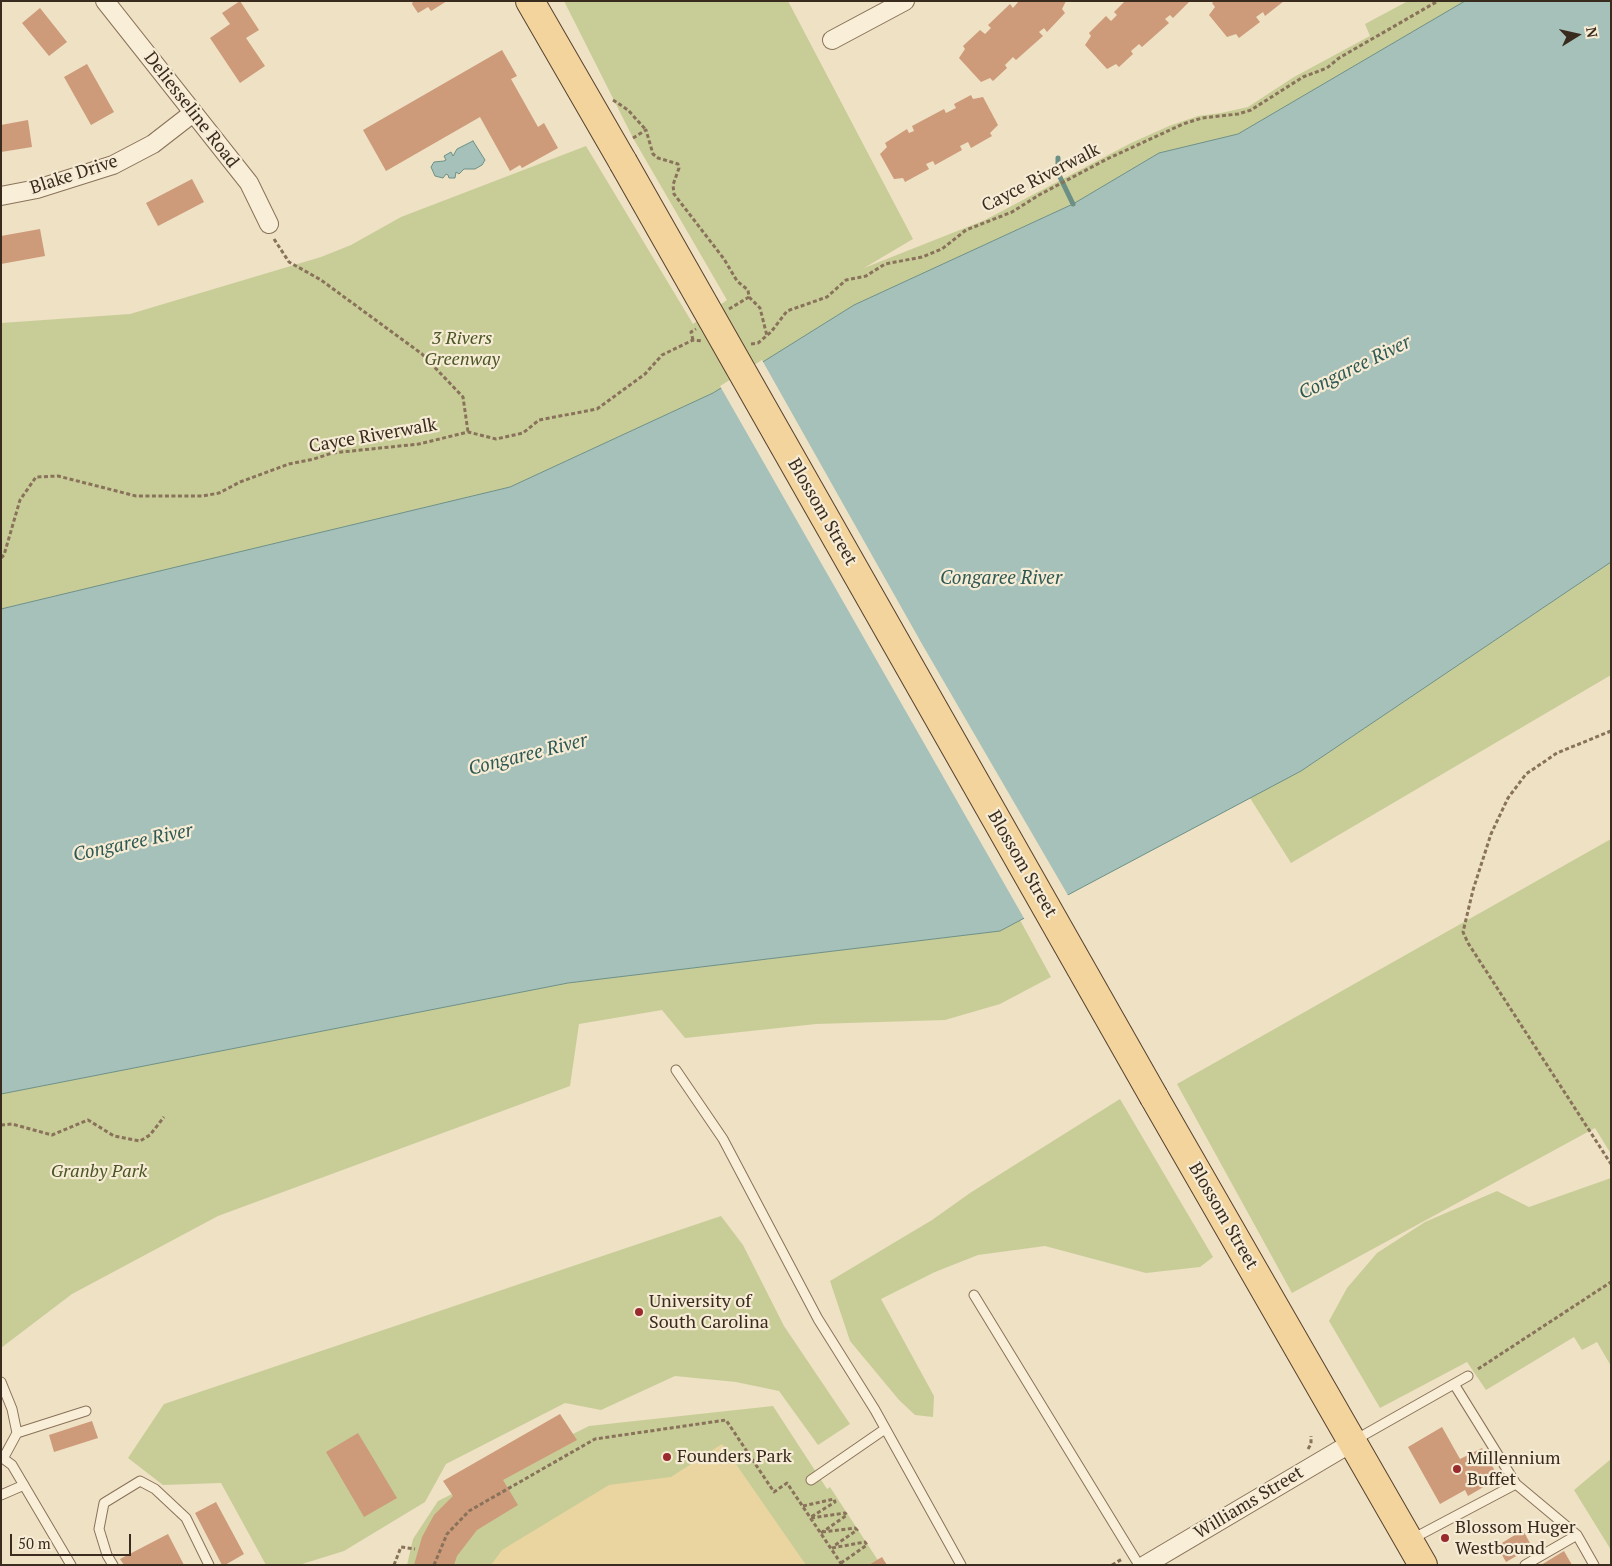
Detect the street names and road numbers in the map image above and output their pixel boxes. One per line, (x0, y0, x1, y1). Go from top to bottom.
street label: Deliesseline Road (139, 48, 243, 172)
street label: Cayce Riverwalk (978, 139, 1104, 217)
street label: Blake Drive (27, 151, 121, 199)
street label: Cayce Riverwalk (307, 414, 439, 458)
street label: Blossom Street (783, 455, 861, 569)
street label: Blossom Street (983, 807, 1061, 921)
street label: Blossom Street (1184, 1159, 1262, 1273)
street label: Williams Street (1191, 1462, 1307, 1544)

